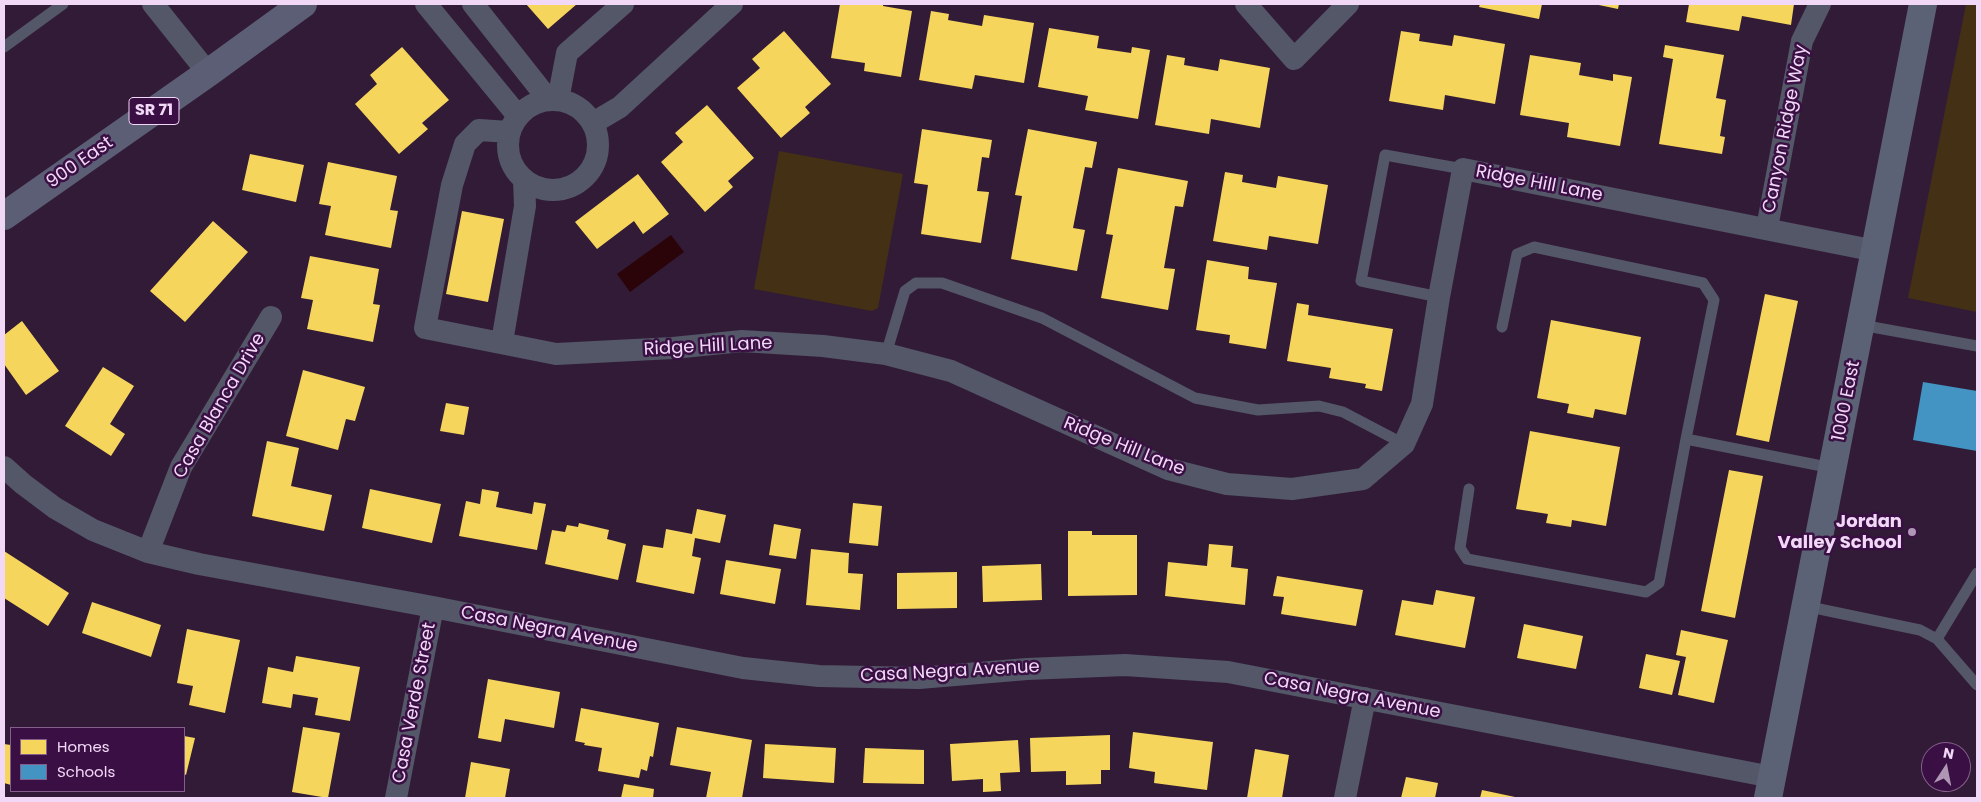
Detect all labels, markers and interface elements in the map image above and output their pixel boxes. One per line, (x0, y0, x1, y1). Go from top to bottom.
street label: Canyon Ridge Way (1759, 43, 1813, 215)
road number: SR 71 (129, 98, 179, 124)
street label: 900 East (43, 132, 117, 194)
street label: Ridge Hill Lane (1474, 161, 1604, 207)
street label: Casa Blanca Drive (169, 329, 271, 483)
street label: Ridge Hill Lane (643, 333, 773, 361)
street label: 1000 East (1829, 359, 1865, 443)
street label: Ridge Hill Lane (1060, 413, 1188, 481)
place label: Jordan Valley School (1777, 511, 1902, 554)
marker: Jordan Valley School (1906, 526, 1918, 538)
street label: Casa Negra Avenue (459, 602, 639, 658)
street label: Casa Verde Street (389, 621, 441, 785)
street label: Casa Negra Avenue (860, 657, 1040, 687)
street label: Casa Negra Avenue (1262, 668, 1442, 724)
legend (10, 727, 185, 792)
text: Homes (57, 736, 110, 757)
north arrow (1921, 742, 1971, 792)
text: N (1942, 742, 1956, 764)
text: Schools (57, 761, 115, 782)

